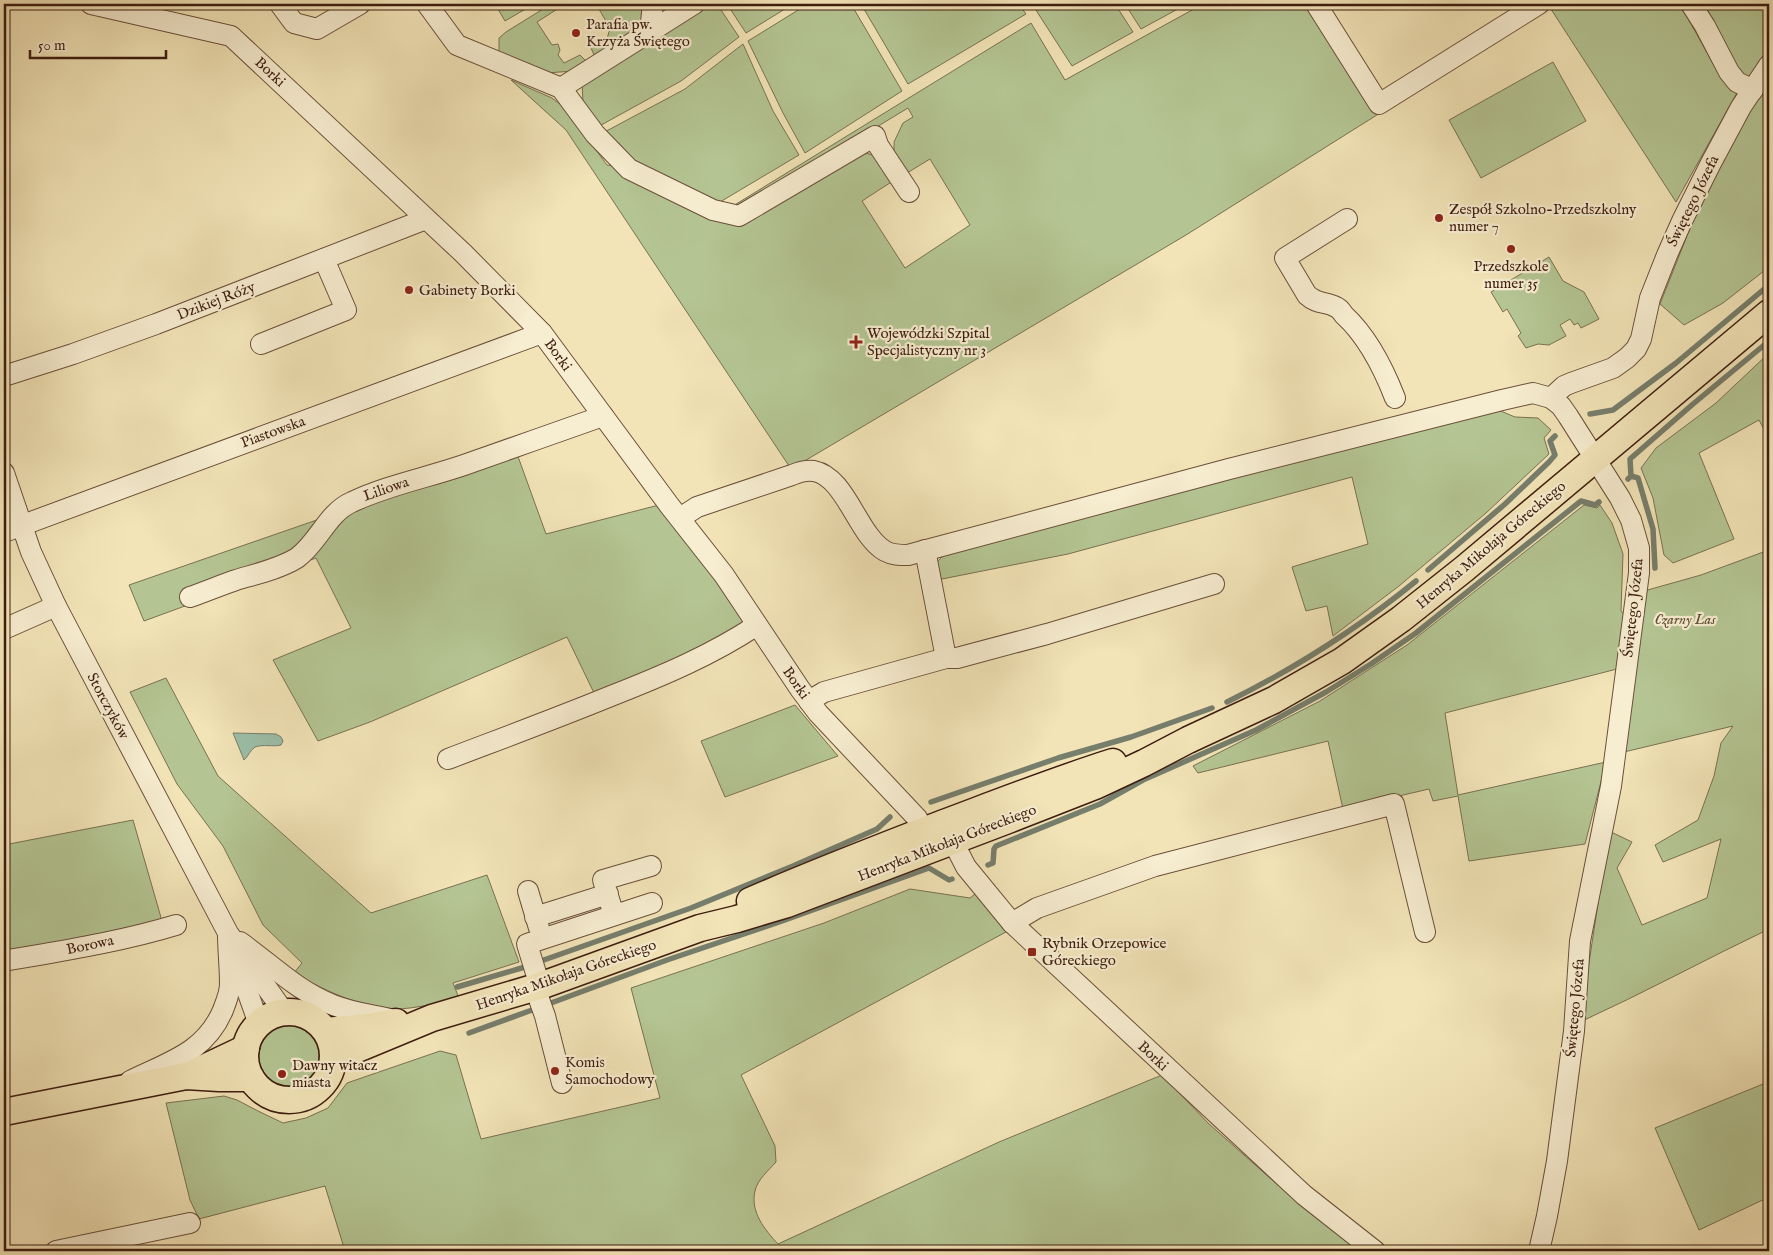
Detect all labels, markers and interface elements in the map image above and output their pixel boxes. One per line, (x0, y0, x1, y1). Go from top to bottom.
place label: Parafia pw. Krzyża Świętego (586, 15, 690, 51)
marker: Parafia pw. Krzyża Świętego (570, 27, 582, 39)
scale bar (30, 28, 166, 60)
text: 50 m (38, 36, 66, 55)
street label: Borki (251, 53, 289, 91)
street label: Świętego Józefa (1663, 152, 1724, 250)
place label: Zespół Szkolno-Przedszkolny numer 7 (1449, 200, 1637, 236)
marker: Zespół Szkolno-Przedszkolny numer 7 (1433, 212, 1445, 224)
marker: Przedszkole numer 35 (1505, 243, 1517, 255)
place label: Przedszkole numer 35 (1473, 257, 1549, 293)
street label: Dzikiej Róży (174, 277, 258, 325)
place label: Gabinety Borki (419, 281, 516, 300)
marker: Gabinety Borki (403, 284, 415, 296)
place label: Wojewódzki Szpital Specjalistyczny nr 3 (867, 324, 990, 360)
street label: Borki (540, 335, 576, 375)
marker: Wojewódzki Szpital Specjalistyczny nr 3 (849, 335, 863, 349)
street label: Piastowska (238, 411, 308, 452)
street label: Liliowa (361, 472, 412, 506)
street label: Henryka Mikołaja Góreckiego (1412, 477, 1570, 613)
street label: Świętego Józefa (1618, 557, 1648, 658)
park label: Czarny Las (1654, 610, 1716, 629)
street label: Borki (778, 663, 814, 703)
street label: Storczyków (83, 670, 134, 744)
street label: Henryka Mikołaja Góreckiego (855, 800, 1039, 886)
street label: Borowa (65, 931, 116, 959)
place label: Rybnik Orzepowice Góreckiego (1042, 934, 1167, 970)
street label: Henryka Mikołaja Góreckiego (473, 935, 659, 1015)
marker: Rybnik Orzepowice Góreckiego (1026, 946, 1038, 958)
street label: Świętego Józefa (1561, 957, 1589, 1058)
street label: Borki (1134, 1037, 1172, 1075)
place label: Komis Samochodowy (565, 1053, 655, 1089)
place label: Dawny witacz miasta (292, 1056, 378, 1092)
marker: Komis Samochodowy (549, 1065, 561, 1077)
marker: Dawny witacz miasta (276, 1068, 288, 1080)

